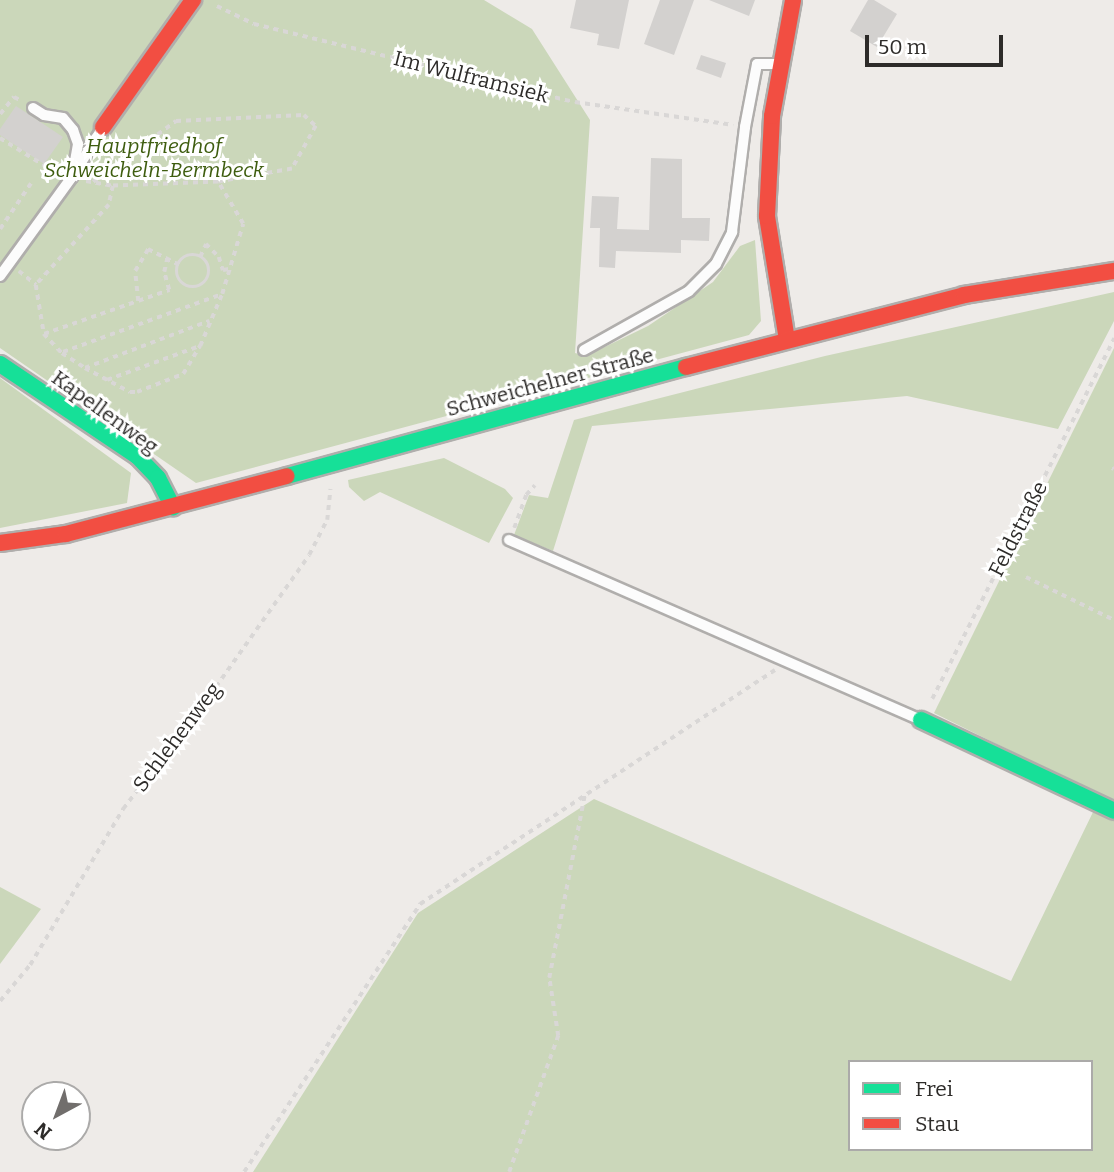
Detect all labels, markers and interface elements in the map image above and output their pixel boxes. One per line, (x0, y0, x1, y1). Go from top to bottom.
scale bar (869, 21, 1007, 65)
text: 50 m (878, 34, 927, 60)
street label: Im Wulframsiek (391, 46, 551, 108)
park label: Hauptfriedhof Schweicheln-Bermbeck (44, 133, 264, 183)
street label: Schweichelner Straße (444, 342, 656, 422)
street label: Kapellenweg (47, 365, 163, 459)
street label: Feldstraße (983, 477, 1053, 581)
street label: Schlehenweg (128, 677, 226, 797)
legend (848, 1060, 1093, 1151)
text: Frei (915, 1076, 953, 1102)
north arrow (21, 1081, 91, 1151)
text: Stau (915, 1111, 959, 1137)
text: N (30, 1117, 56, 1144)

